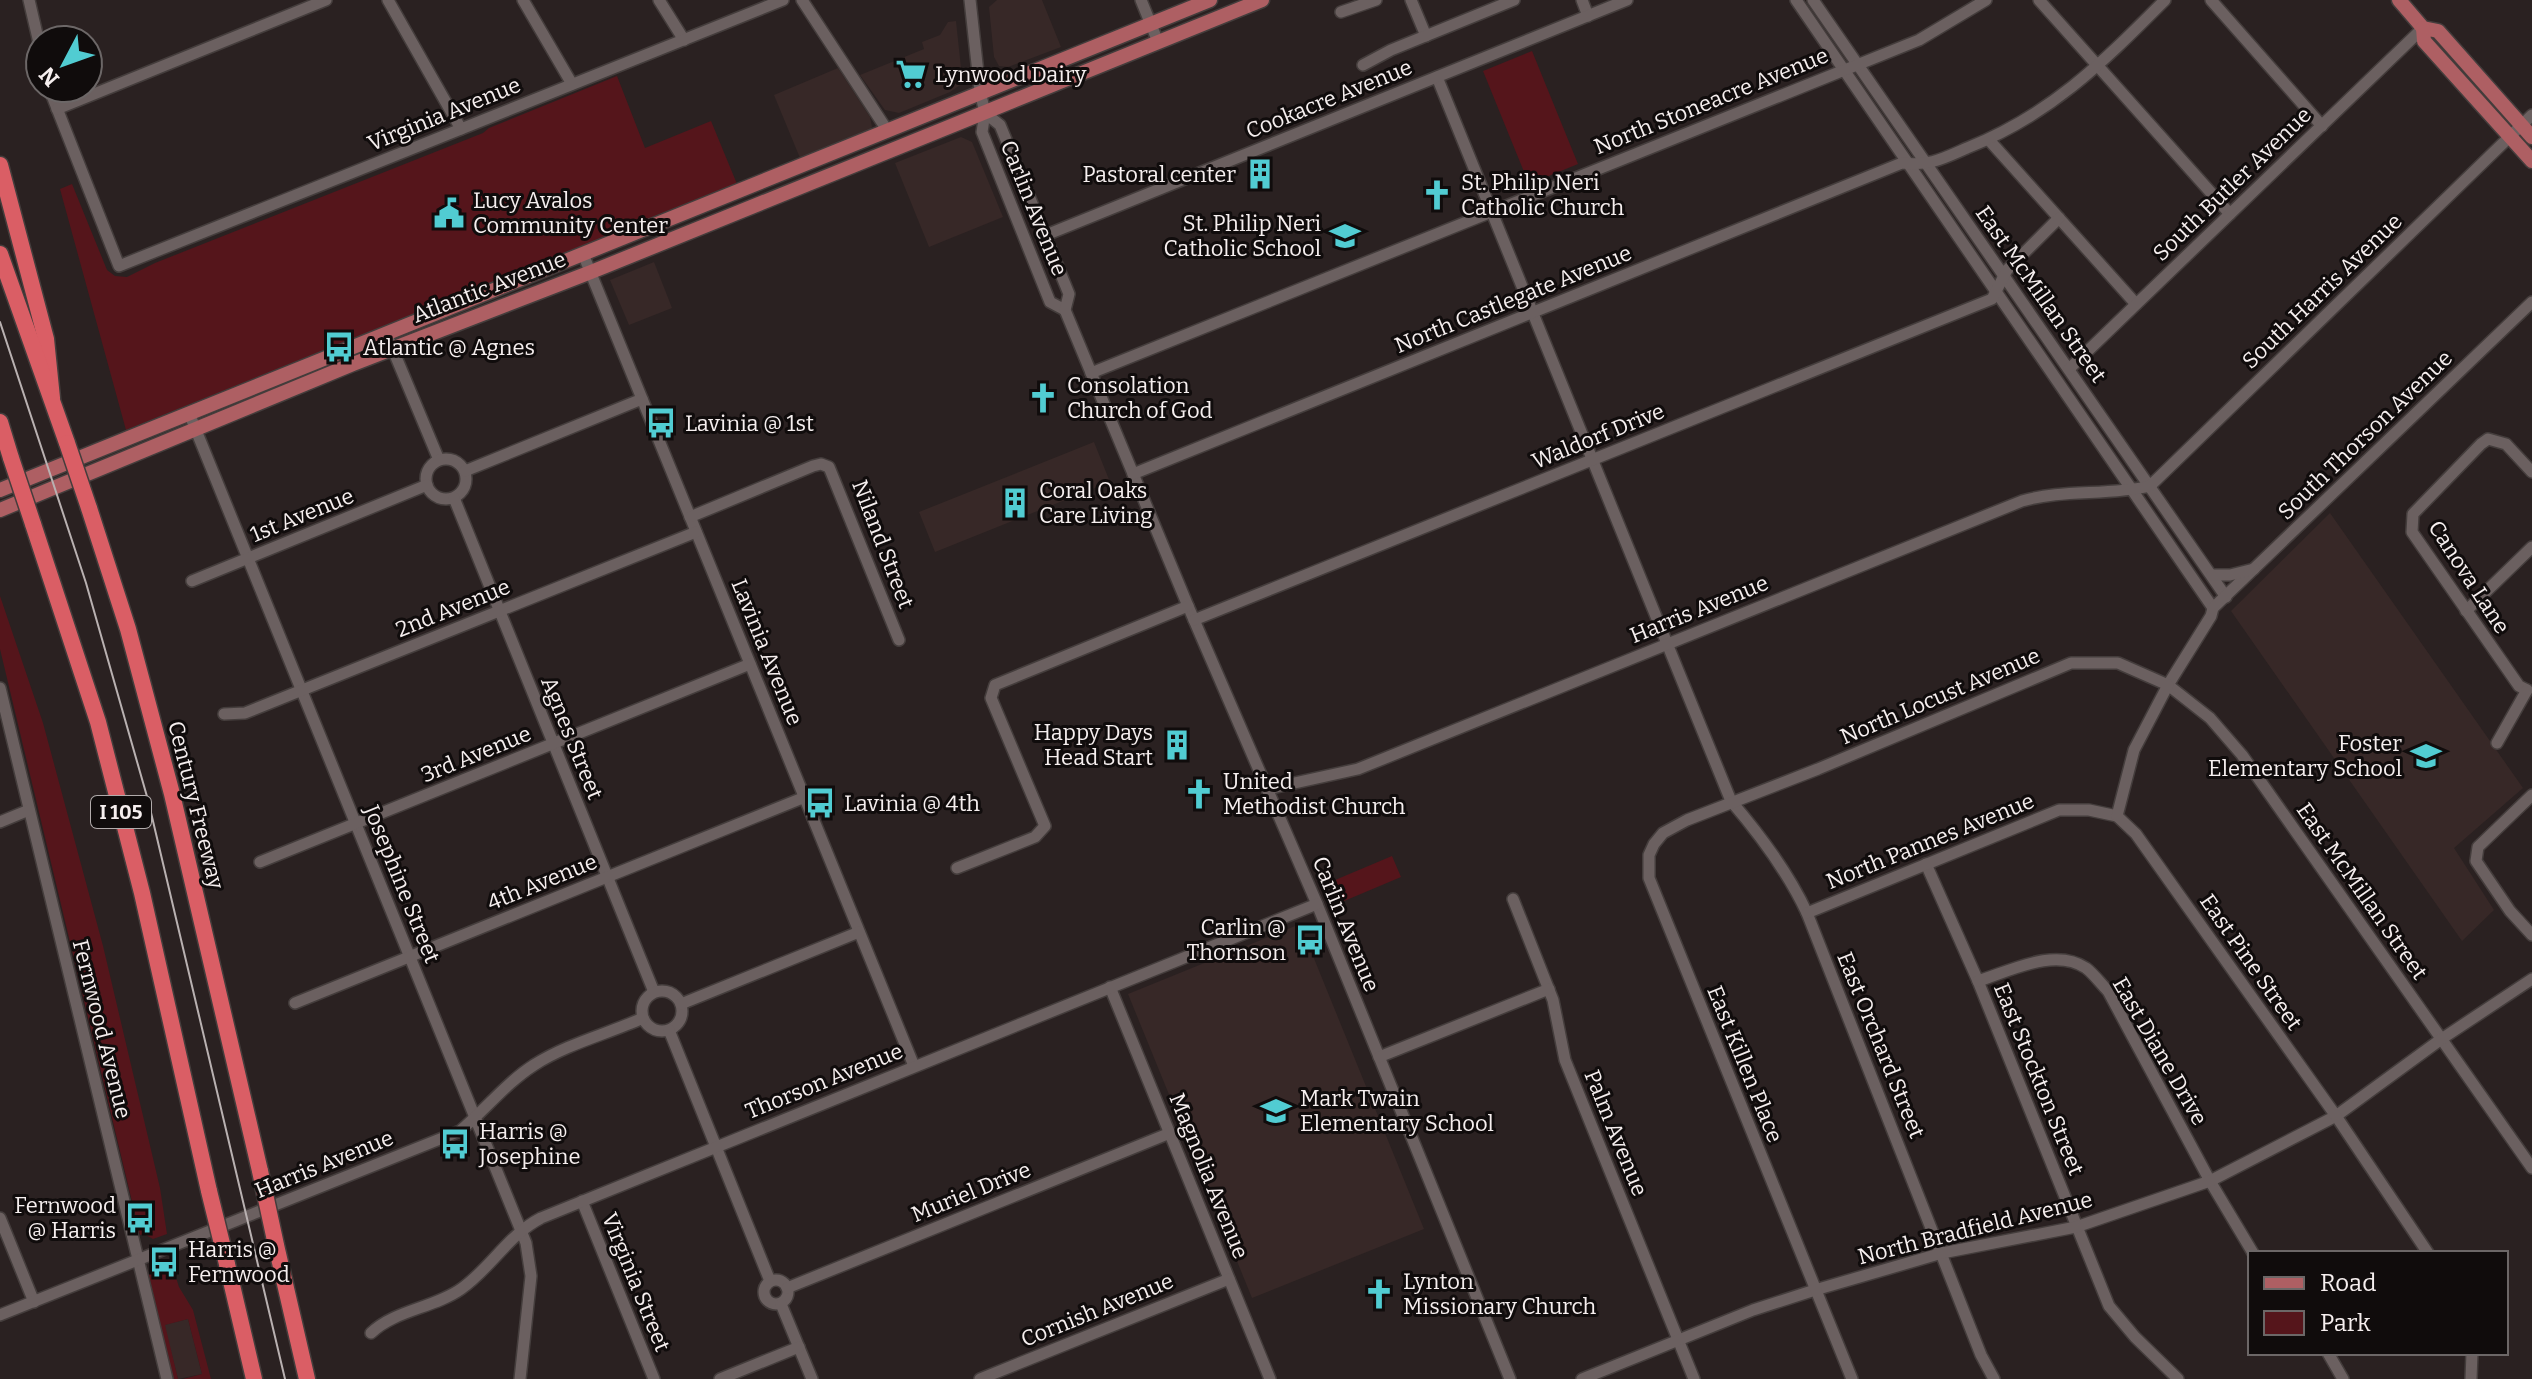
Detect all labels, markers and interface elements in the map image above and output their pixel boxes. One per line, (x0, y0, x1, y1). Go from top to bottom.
north arrow (24, 24, 104, 104)
street label: North Stoneacre Avenue (1590, 42, 1832, 160)
street label: Cookacre Avenue (1242, 53, 1416, 145)
supermarket icon: Lynwood Dairy (894, 57, 928, 91)
place label: Lynwood Dairy (935, 61, 1087, 88)
text: N (34, 62, 65, 92)
street label: Virginia Avenue (364, 71, 524, 157)
street label: South Butler Avenue (2147, 101, 2317, 267)
street label: Carlin Avenue (995, 136, 1073, 280)
building icon: Pastoral center (1243, 157, 1277, 191)
place label: Pastoral center (1082, 161, 1236, 188)
place label: St. Philip Neri Catholic Church (1461, 169, 1624, 221)
church icon: St. Philip Neri Catholic Church (1420, 178, 1454, 212)
place label: Lucy Avalos Community Center (473, 187, 668, 239)
public building icon: Lucy Avalos Community Center (432, 196, 466, 230)
street label: East McMillan Street (1970, 200, 2112, 388)
street label: South Harris Avenue (2236, 208, 2408, 374)
place label: St. Philip Neri Catholic School (1163, 210, 1321, 262)
school or university icon: St. Philip Neri Catholic School (1328, 219, 1362, 253)
street label: North Castlegate Avenue (1391, 239, 1635, 359)
street label: Atlantic Avenue (408, 245, 570, 329)
bus stop icon: Atlantic @ Agnes (322, 330, 356, 364)
place label: Atlantic @ Agnes (363, 334, 535, 361)
street label: South Thorson Avenue (2272, 345, 2458, 525)
place label: Consolation Church of God (1067, 372, 1213, 424)
church icon: Consolation Church of God (1026, 381, 1060, 415)
street label: Waldorf Drive (1528, 397, 1668, 475)
bus stop icon: Lavinia @ 1st (644, 406, 678, 440)
place label: Lavinia @ 1st (685, 410, 814, 437)
street label: Niland Street (846, 476, 920, 612)
place label: Coral Oaks Care Living (1039, 477, 1153, 529)
street label: 1st Avenue (246, 482, 358, 548)
building icon: Coral Oaks Care Living (998, 486, 1032, 520)
street label: Canova Lane (2422, 515, 2516, 639)
street label: Harris Avenue (1626, 569, 1772, 649)
street label: 2nd Avenue (392, 573, 514, 643)
street label: Lavinia Avenue (725, 575, 809, 729)
street label: North Locust Avenue (1836, 642, 2044, 750)
street label: Agnes Street (535, 673, 609, 803)
street label: Century Freeway (162, 718, 230, 892)
place label: Happy Days Head Start (1034, 719, 1153, 771)
street label: 3rd Avenue (417, 720, 535, 788)
building icon: Happy Days Head Start (1160, 728, 1194, 762)
place label: Foster Elementary School (2208, 730, 2402, 782)
school or university icon: Foster Elementary School (2409, 739, 2443, 773)
place label: United Methodist Church (1223, 768, 1406, 820)
church icon: United Methodist Church (1182, 777, 1216, 811)
bus stop icon: Lavinia @ 4th (803, 786, 837, 820)
street label: North Pannes Avenue (1822, 787, 2038, 895)
place label: Lavinia @ 4th (844, 790, 980, 817)
road number: I 105 (91, 796, 151, 828)
street label: East McMillan Street (2291, 797, 2433, 985)
street label: Josephine Street (358, 800, 446, 967)
street label: 4th Avenue (483, 848, 601, 916)
street label: Carlin Avenue (1307, 852, 1385, 996)
street label: East Pine Street (2194, 889, 2308, 1035)
place label: Carlin @ Thornson (1187, 914, 1286, 966)
bus stop icon: Carlin @ Thornson (1293, 923, 1327, 957)
street label: Fernwood Avenue (67, 937, 137, 1121)
street label: East Orchard Street (1831, 948, 1931, 1142)
street label: East Diane Drive (2107, 972, 2213, 1130)
street label: East Stockton Street (1988, 979, 2090, 1179)
street label: East Killen Place (1701, 982, 1789, 1146)
street label: Thorson Avenue (741, 1037, 907, 1125)
street label: Palm Avenue (1578, 1066, 1654, 1200)
place label: Mark Twain Elementary School (1300, 1085, 1494, 1137)
street label: Magnolia Avenue (1163, 1089, 1255, 1263)
school or university icon: Mark Twain Elementary School (1259, 1094, 1293, 1128)
place label: Harris @ Josephine (478, 1118, 581, 1170)
street label: Harris Avenue (251, 1124, 397, 1204)
bus stop icon: Harris @ Josephine (438, 1127, 472, 1161)
street label: Muriel Drive (907, 1156, 1035, 1228)
street label: North Bradfield Avenue (1855, 1186, 2095, 1270)
place label: Fernwood @ Harris (14, 1192, 116, 1244)
bus stop icon: Fernwood @ Harris (123, 1201, 157, 1235)
street label: Virginia Street (596, 1209, 676, 1355)
place label: Harris @ Fernwood (188, 1236, 290, 1288)
bus stop icon: Harris @ Fernwood (147, 1245, 181, 1279)
legend (2248, 1251, 2508, 1355)
street label: Cornish Avenue (1017, 1267, 1177, 1353)
place label: Lynton Missionary Church (1403, 1268, 1596, 1320)
text: Road (2320, 1269, 2376, 1297)
church icon: Lynton Missionary Church (1362, 1277, 1396, 1311)
text: Park (2320, 1309, 2371, 1337)

